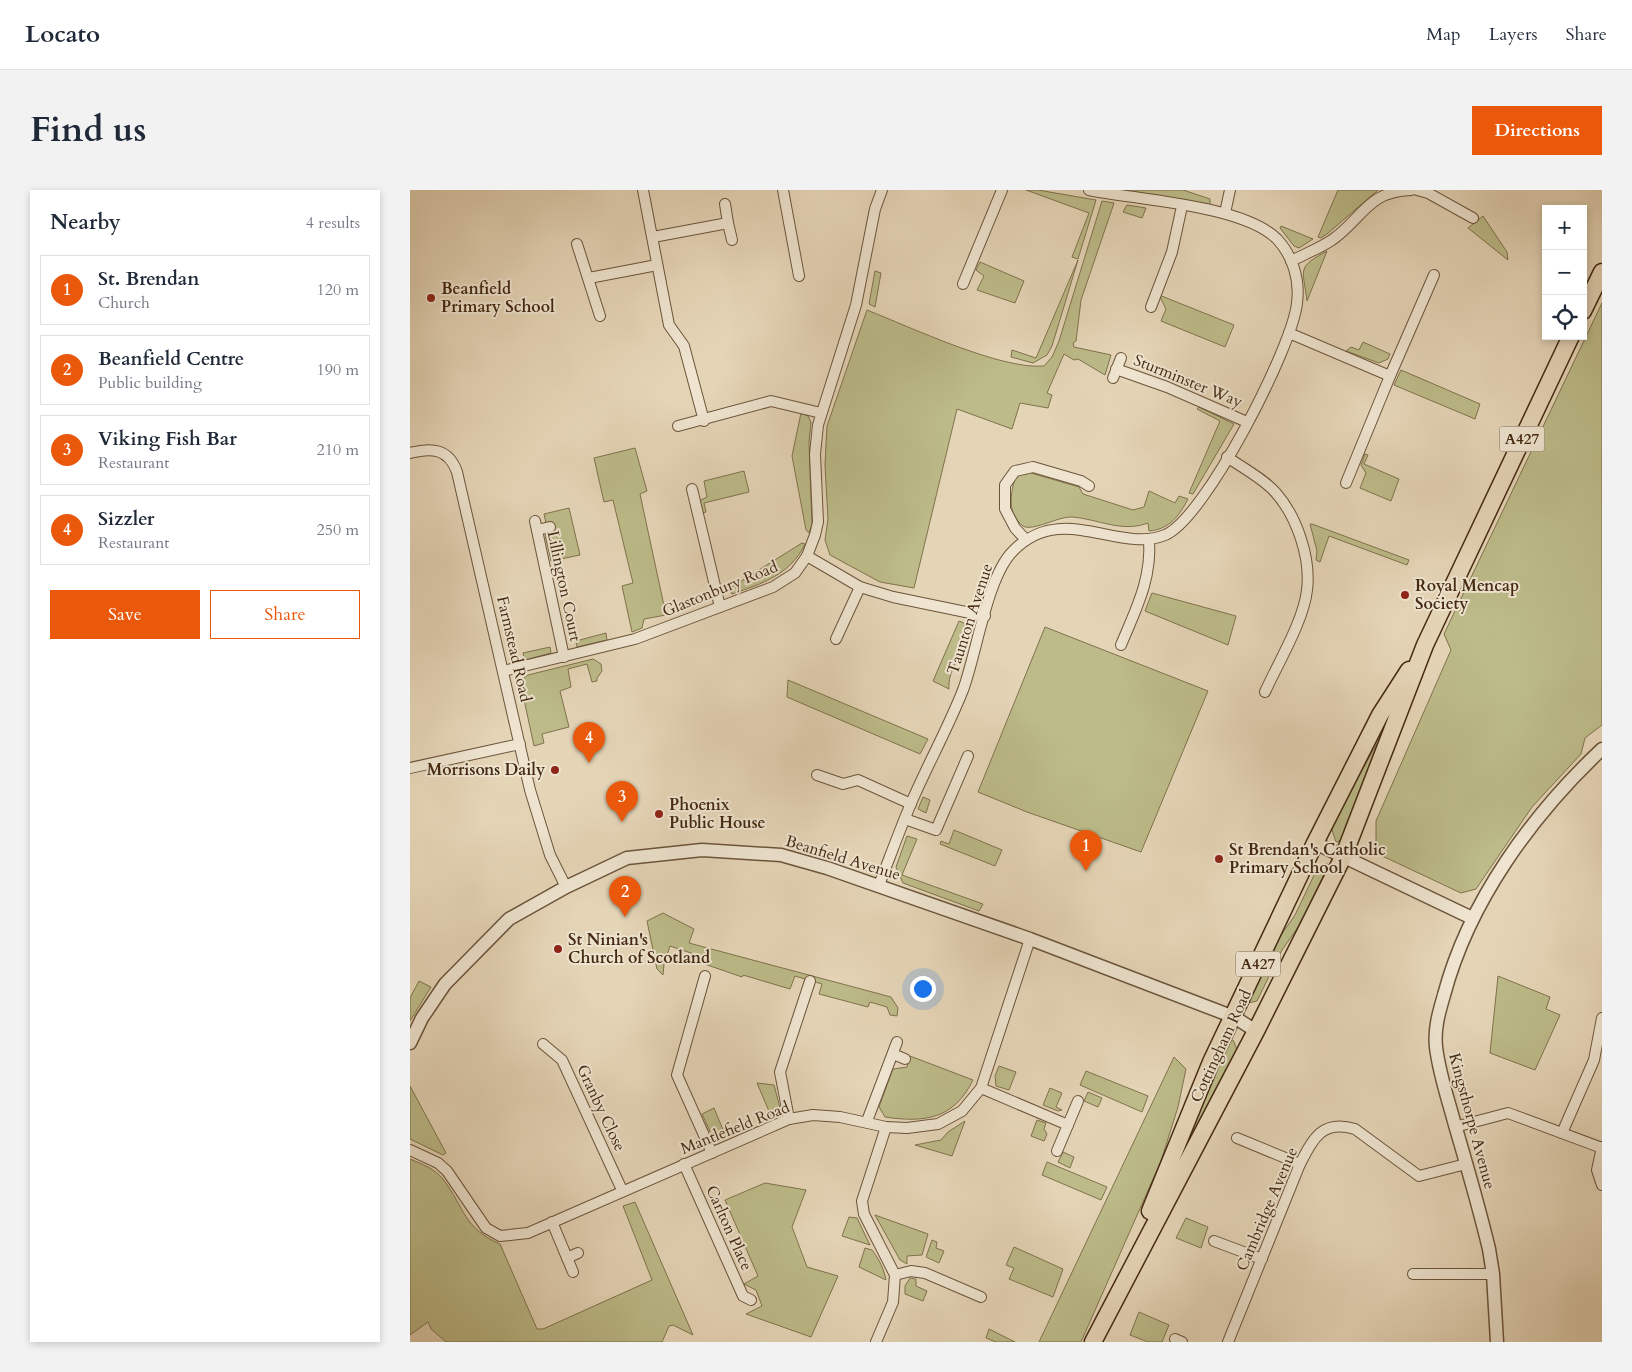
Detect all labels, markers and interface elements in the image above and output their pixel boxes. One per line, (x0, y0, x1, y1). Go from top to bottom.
text: Locato (25, 18, 100, 51)
text: Map (1426, 22, 1461, 47)
text: Layers (1489, 22, 1538, 47)
text: Share (1566, 22, 1607, 47)
text: Find us (30, 106, 146, 154)
button: Directions (1472, 106, 1602, 155)
map controls (1542, 205, 1587, 340)
button: + (1542, 205, 1587, 250)
text: Nearby (50, 208, 121, 237)
text: 4 results (306, 212, 360, 234)
button: − (1542, 250, 1587, 295)
text: St. Brendan (98, 266, 199, 292)
place label: Beanfield Primary School (441, 278, 555, 318)
text: 1 (63, 279, 71, 301)
text: 120 m (317, 279, 359, 301)
text: Church (98, 292, 150, 314)
marker: Beanfield Primary School (425, 292, 437, 304)
button: locate (1542, 295, 1587, 340)
text: Beanfield Centre (98, 346, 244, 372)
street label: Sturminster Way (1130, 349, 1246, 413)
text: 2 (63, 359, 71, 381)
text: 190 m (317, 359, 359, 381)
text: Public building (98, 372, 202, 394)
text: Viking Fish Bar (98, 426, 237, 452)
road number: A427 (1500, 426, 1544, 452)
text: 3 (63, 439, 71, 461)
text: 210 m (317, 439, 359, 461)
text: Restaurant (98, 452, 169, 474)
text: Sizzler (98, 506, 155, 532)
text: 4 (63, 519, 71, 541)
text: 250 m (317, 519, 359, 541)
street label: Lillington Court (542, 529, 586, 643)
text: Restaurant (98, 532, 169, 554)
street label: Glastonbury Road (659, 556, 782, 622)
street label: Taunton Avenue (942, 561, 998, 677)
place label: Royal Mencap Society (1415, 575, 1519, 615)
marker: Royal Mencap Society (1399, 589, 1411, 601)
button: Save (50, 590, 200, 639)
button: Share (210, 590, 360, 639)
street label: Farmstead Road (491, 594, 537, 705)
pin: 4 (573, 722, 605, 763)
place label: Morrisons Daily (427, 759, 545, 781)
marker: Morrisons Daily (549, 764, 561, 776)
pin: 3 (606, 781, 638, 822)
place label: Phoenix Public House (669, 794, 766, 834)
marker: Phoenix Public House (653, 808, 665, 820)
street label: Beanfield Avenue (783, 830, 903, 886)
pin: 1 (1070, 830, 1102, 871)
place label: St Brendan's Catholic Primary School (1229, 839, 1386, 879)
marker: St Brendan's Catholic Primary School (1213, 853, 1225, 865)
pin: 2 (609, 876, 641, 917)
place label: St Ninian's Church of Scotland (568, 929, 710, 969)
marker: St Ninian's Church of Scotland (552, 943, 564, 955)
road number: A427 (1236, 952, 1280, 976)
your location (910, 976, 936, 1002)
street label: Cottingham Road (1185, 986, 1257, 1106)
street label: Kingsthorpe Avenue (1443, 1050, 1501, 1192)
street label: Granby Close (571, 1061, 631, 1155)
street label: Mantlefield Road (677, 1096, 793, 1160)
street label: Cambridge Avenue (1231, 1144, 1303, 1274)
street label: Carlton Place (700, 1182, 758, 1274)

